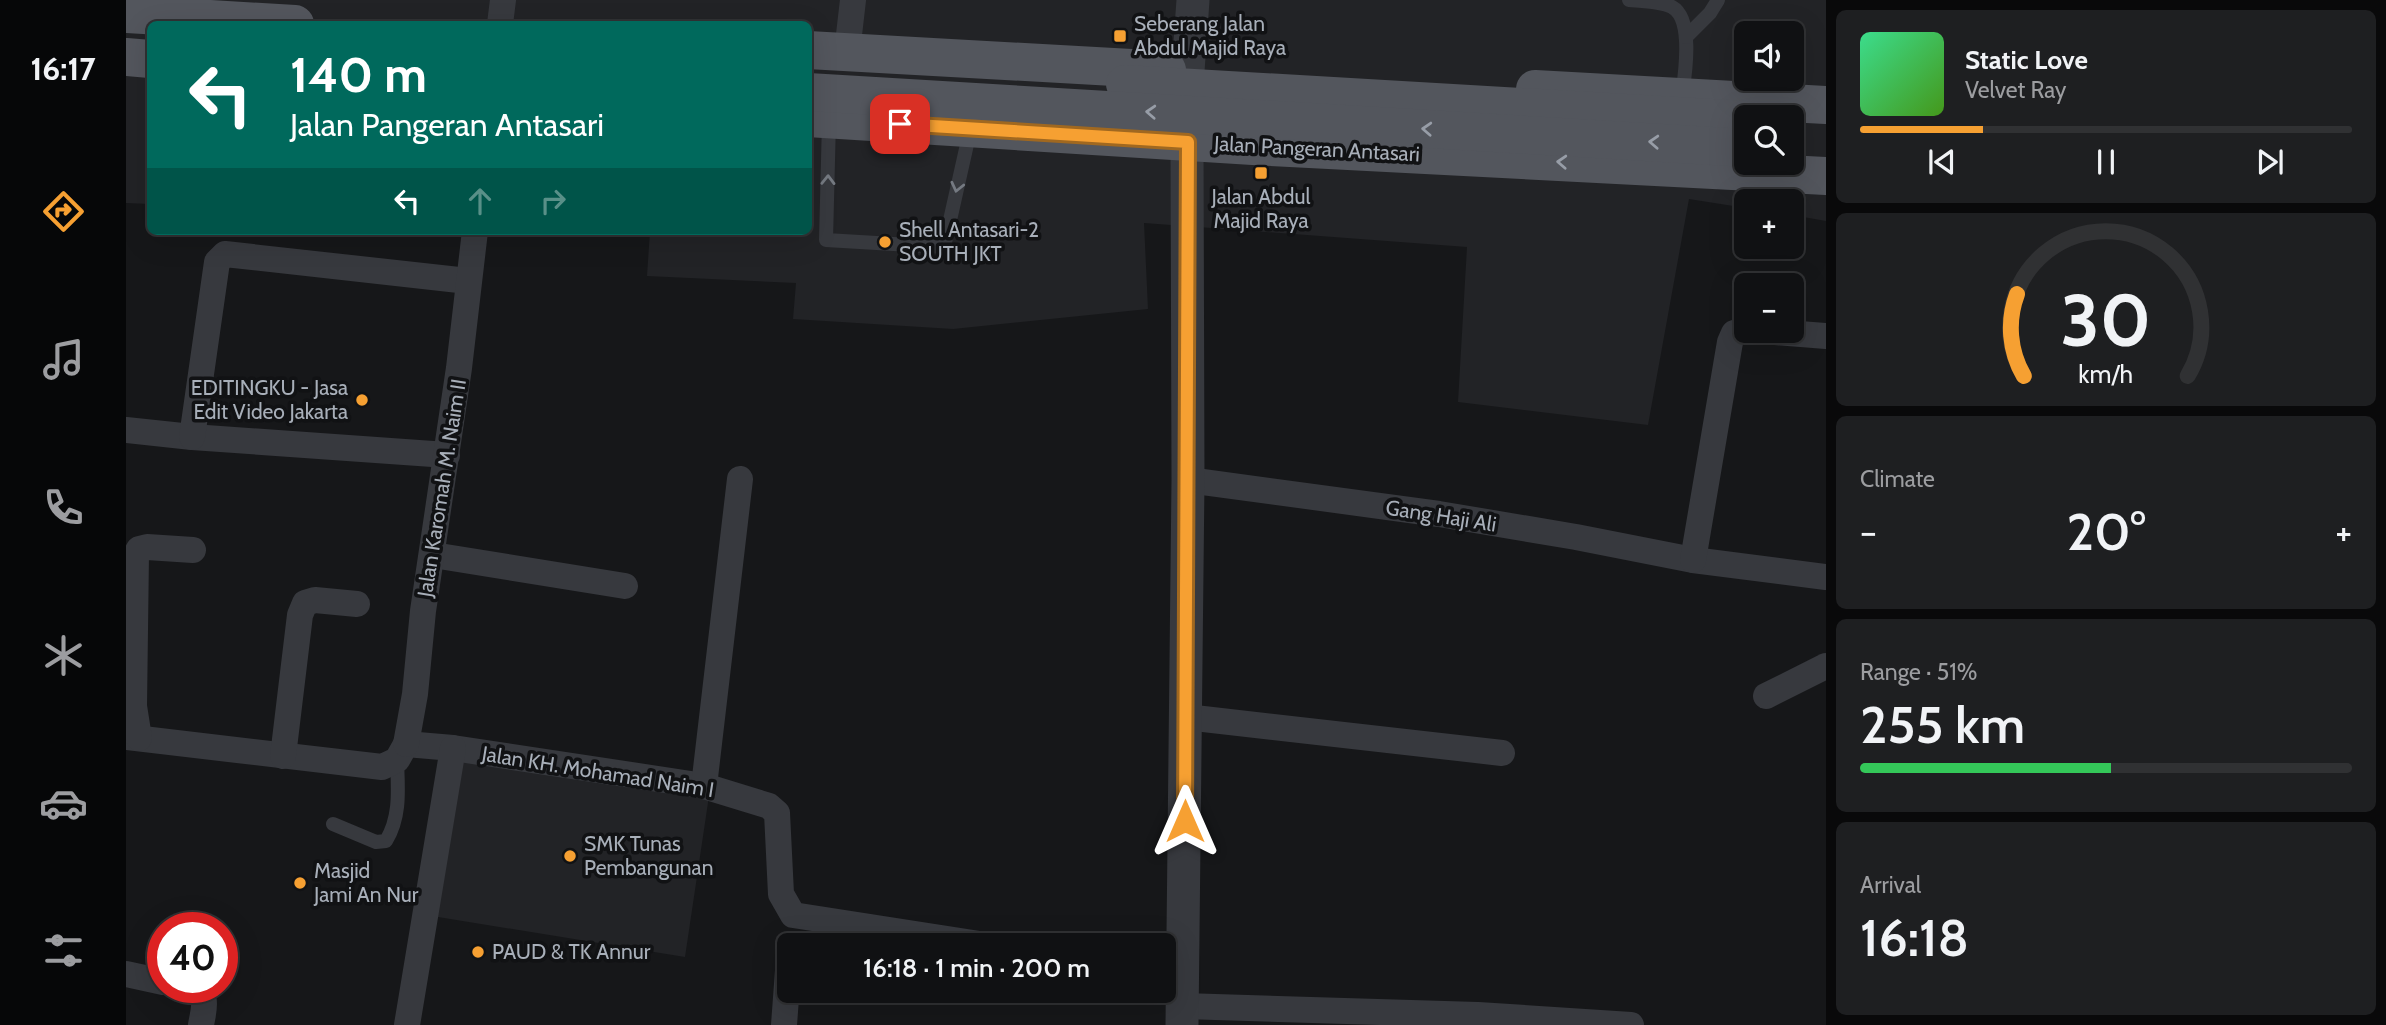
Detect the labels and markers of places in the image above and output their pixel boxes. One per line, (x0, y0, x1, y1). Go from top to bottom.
place label: Seberang Jalan Abdul Majid Raya (1134, 11, 1286, 61)
marker: Seberang Jalan Abdul Majid Raya (1112, 28, 1128, 44)
pin (870, 94, 930, 154)
marker: Jalan Abdul Majid Raya (1253, 165, 1269, 181)
place label: Jalan Abdul Majid Raya (1211, 184, 1311, 234)
place label: Shell Antasari-2 SOUTH JKT (899, 217, 1039, 266)
marker: Shell Antasari-2 SOUTH JKT (877, 234, 893, 250)
place label: EDITINGKU - Jasa Edit Video Jakarta (191, 375, 348, 424)
marker: EDITINGKU - Jasa Edit Video Jakarta (354, 392, 370, 408)
place label: SMK Tunas Pembangunan (584, 831, 713, 880)
marker: SMK Tunas Pembangunan (562, 848, 578, 864)
place label: Masjid Jami An Nur (313, 858, 419, 907)
marker: Masjid Jami An Nur (292, 875, 308, 891)
place label: PAUD & TK Annur (492, 939, 651, 964)
marker: PAUD & TK Annur (470, 944, 486, 960)

